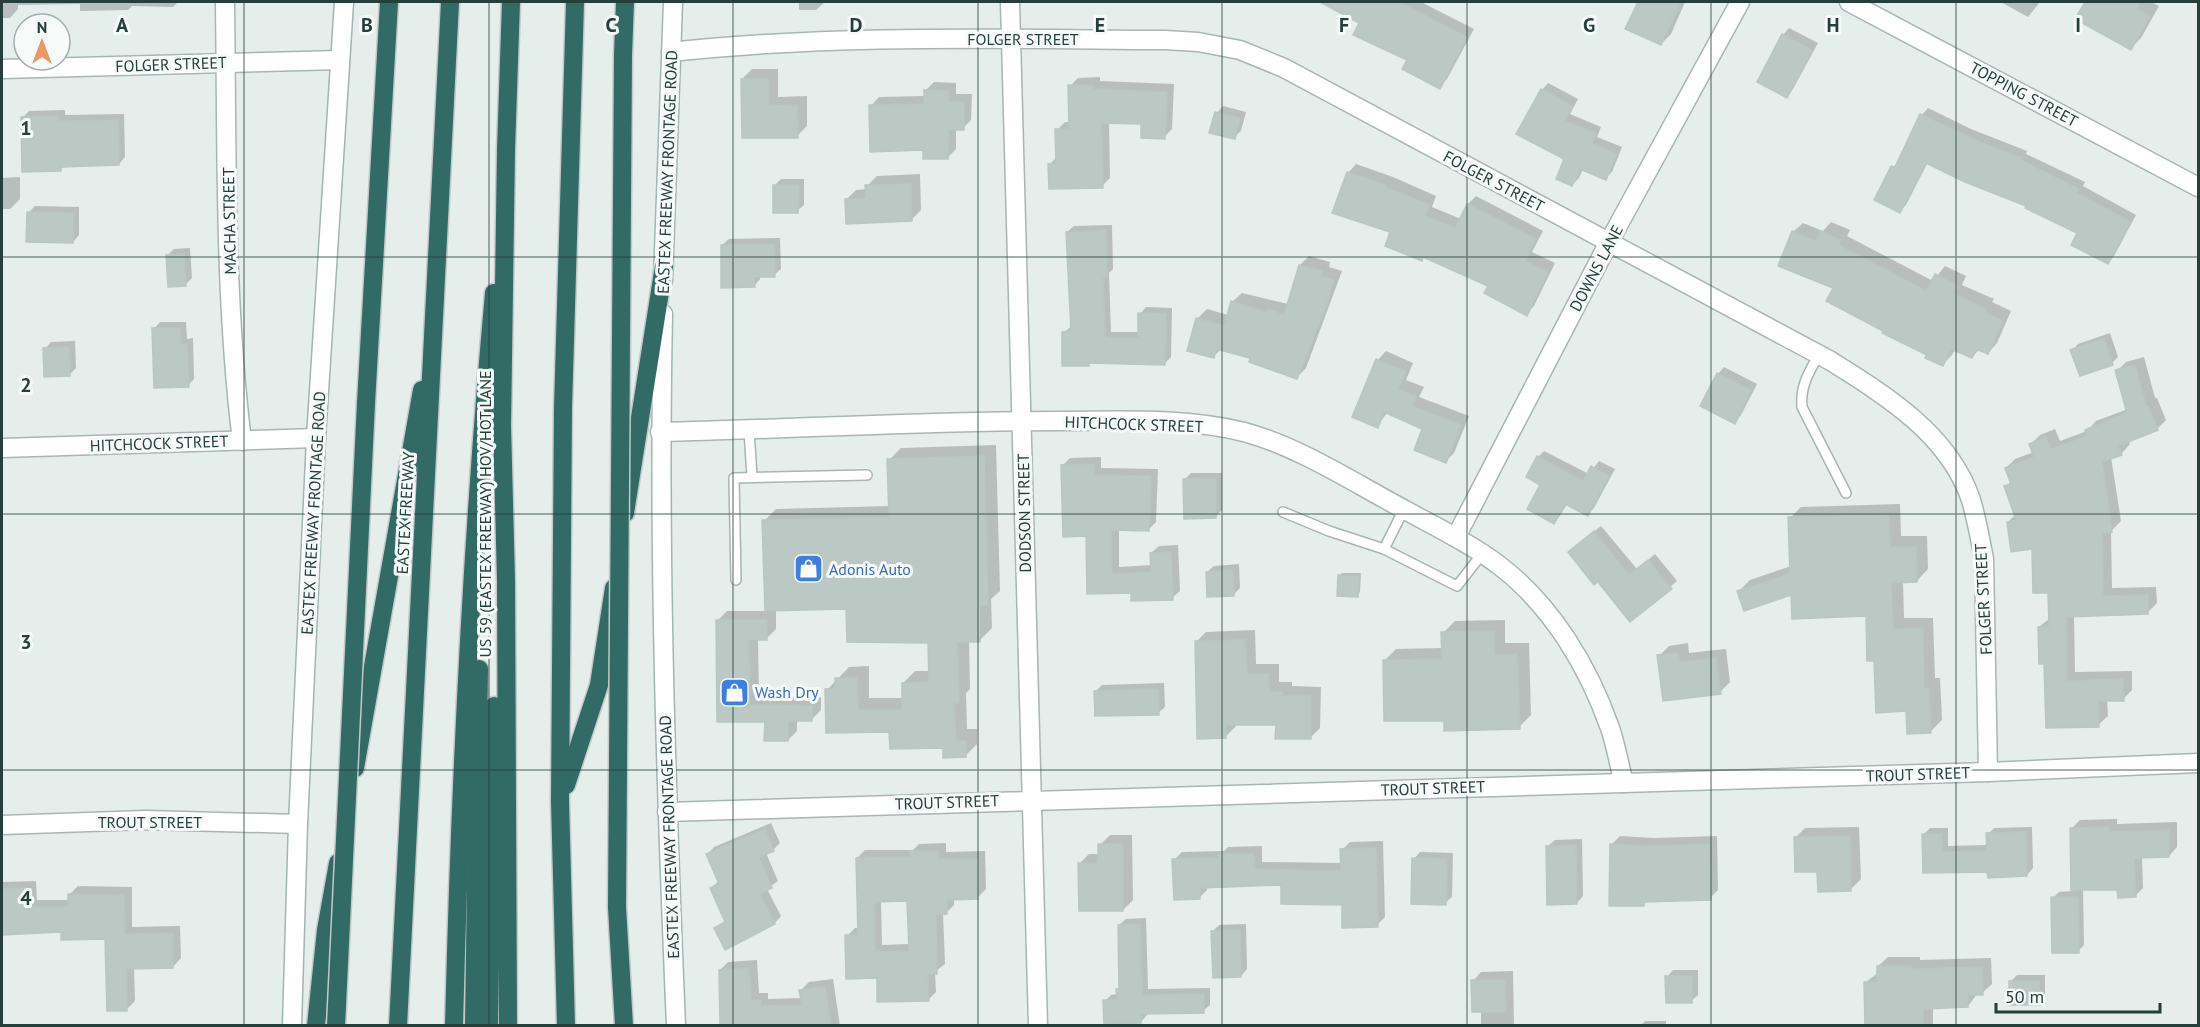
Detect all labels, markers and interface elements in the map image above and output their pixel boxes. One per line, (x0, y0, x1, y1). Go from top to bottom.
north arrow (12, 12, 72, 72)
text: A (116, 12, 129, 38)
text: B (361, 12, 373, 38)
text: C (605, 12, 617, 38)
text: D (850, 12, 863, 38)
text: E (1095, 12, 1105, 38)
text: F (1339, 12, 1349, 38)
text: G (1583, 12, 1595, 38)
text: H (1826, 12, 1840, 38)
text: I (2075, 12, 2081, 38)
text: N (37, 17, 47, 37)
street label: FOLGER STREET (967, 29, 1079, 49)
street label: EASTEX FREEWAY FRONTAGE ROAD (653, 50, 681, 294)
street label: FOLGER STREET (115, 52, 227, 76)
street label: TOPPING STREET (1967, 57, 2081, 131)
text: 1 (20, 115, 32, 141)
street label: FOLGER STREET (1440, 146, 1548, 216)
street label: MACHA STREET (218, 167, 240, 275)
street label: DOWNS LANE (1565, 221, 1627, 315)
street label: US 59 (EASTEX FREEWAY) HOV/HOT LANE (475, 370, 495, 658)
text: 2 (20, 372, 32, 398)
street label: EASTEX FREEWAY FRONTAGE ROAD (297, 391, 329, 635)
street label: HITCHCOCK STREET (1064, 412, 1204, 436)
street label: HITCHCOCK STREET (89, 431, 229, 455)
street label: EASTEX FREEWAY (392, 451, 418, 575)
street label: DODSON STREET (1013, 453, 1035, 573)
street label: FOLGER STREET (1970, 543, 1996, 655)
shop icon: Adonis Auto (792, 553, 824, 585)
place label: Adonis Auto (829, 559, 911, 579)
text: 3 (20, 629, 32, 655)
shop icon: Wash Dry (718, 676, 750, 708)
place label: Wash Dry (755, 682, 819, 702)
street label: EASTEX FREEWAY FRONTAGE ROAD (655, 715, 683, 959)
street label: TROUT STREET (1865, 762, 1971, 786)
street label: TROUT STREET (1380, 776, 1486, 800)
street label: TROUT STREET (894, 790, 1000, 814)
street label: TROUT STREET (98, 812, 202, 832)
text: 4 (20, 885, 32, 911)
scale bar (1996, 976, 2160, 1014)
text: 50 m (2005, 985, 2044, 1008)

